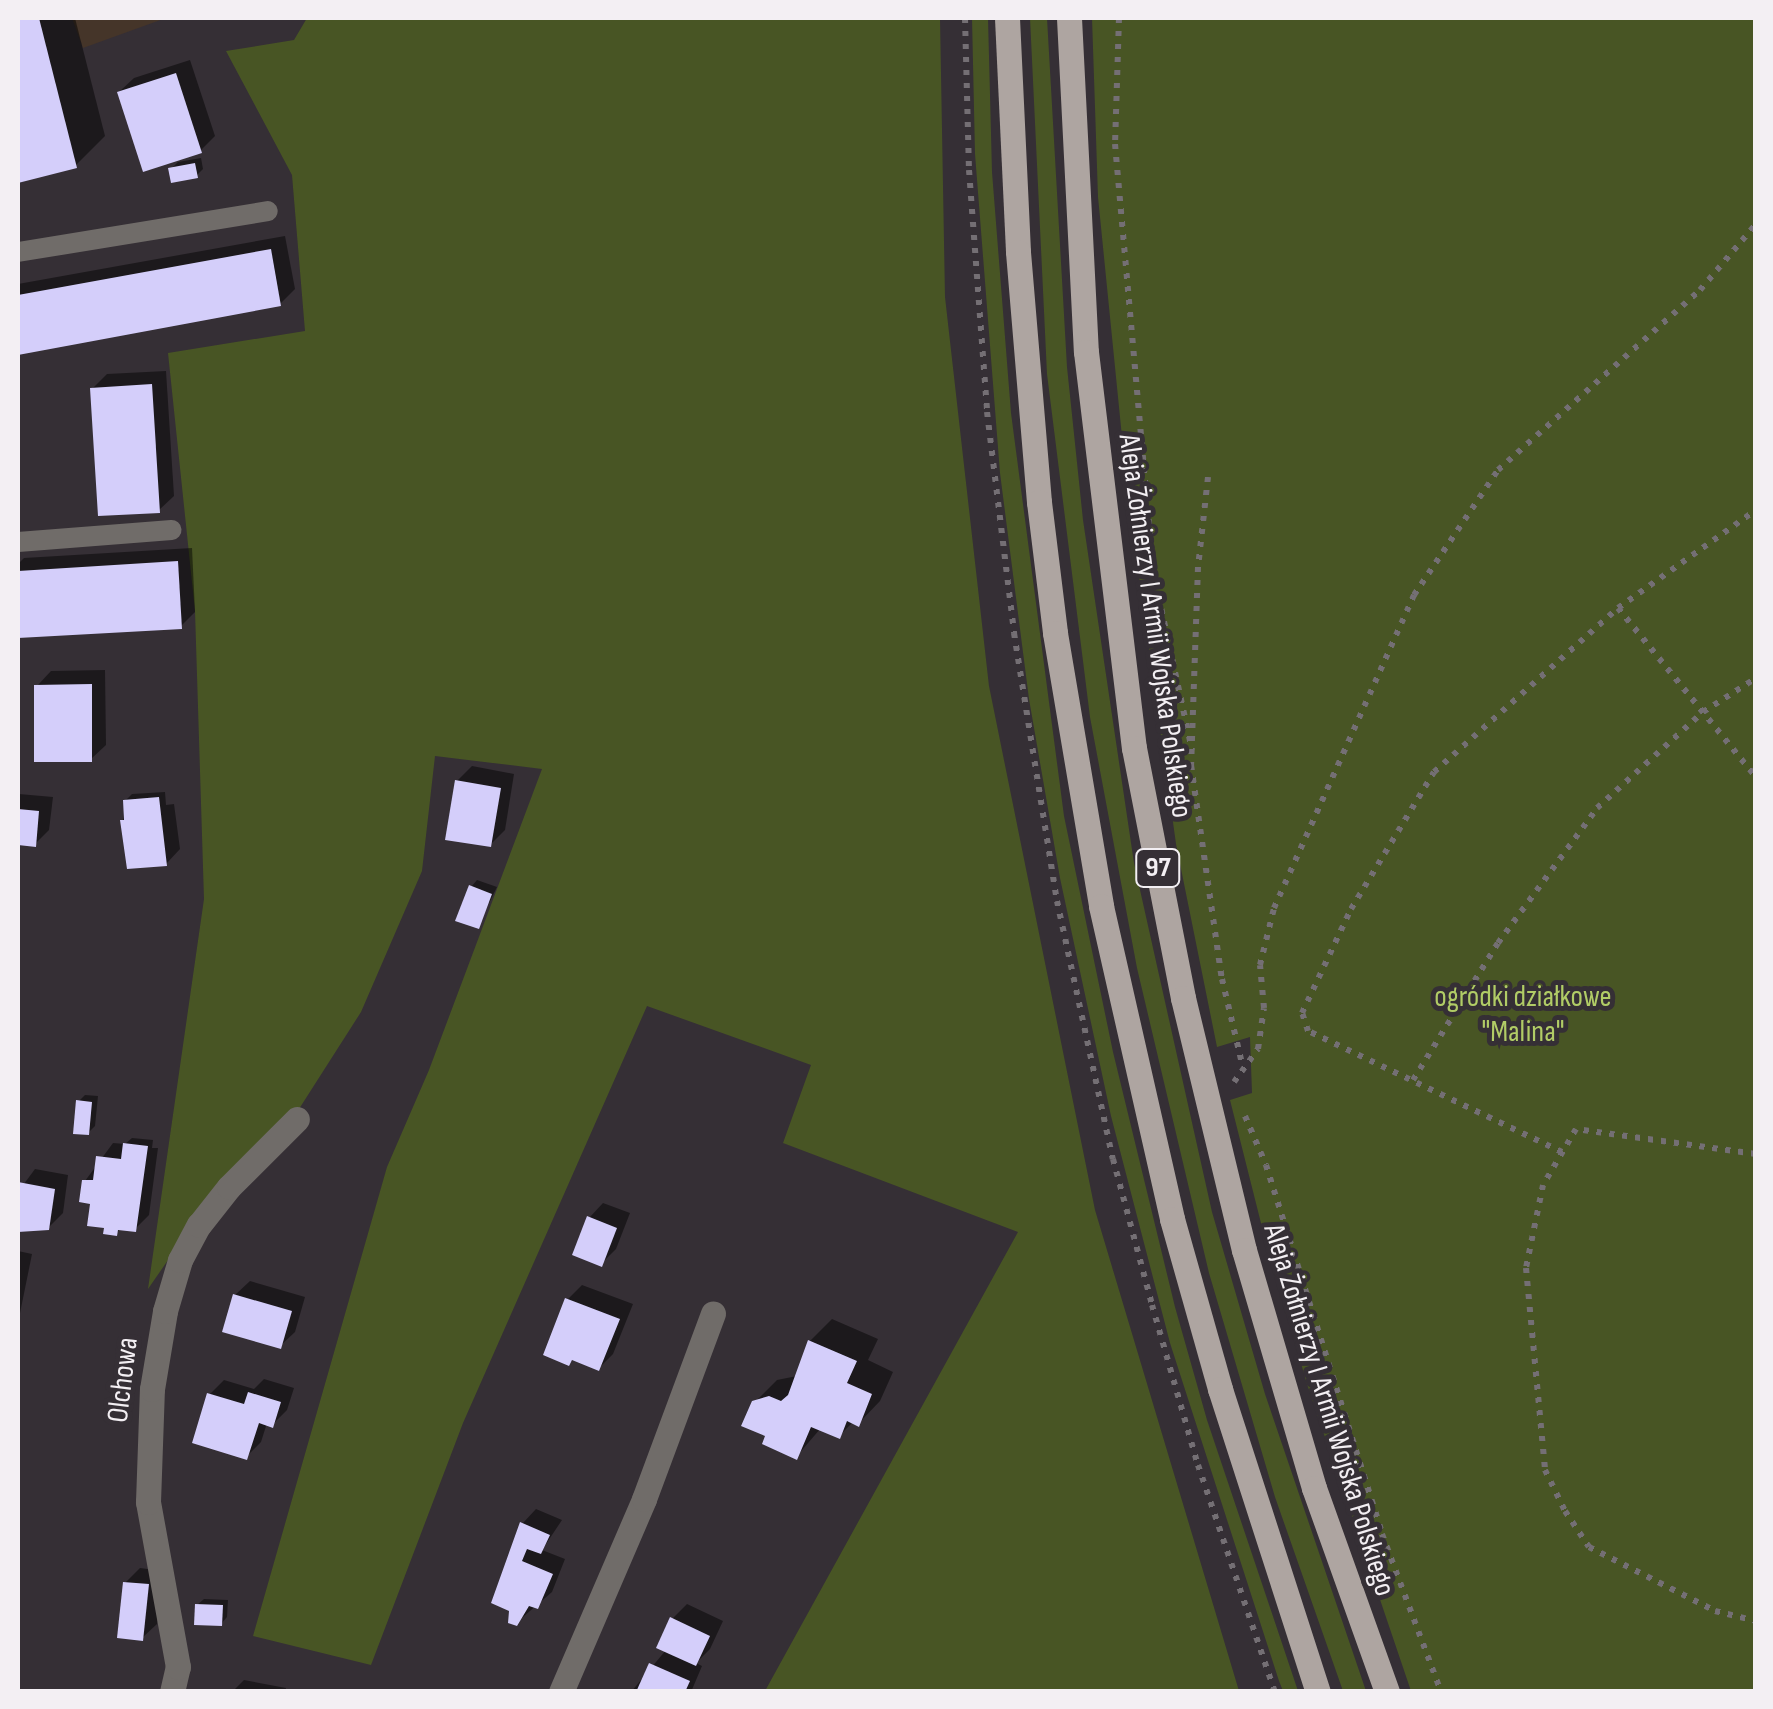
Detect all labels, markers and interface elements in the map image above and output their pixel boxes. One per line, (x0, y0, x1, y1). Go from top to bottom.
street label: Aleja Żołnierzy I Armii Wojska Polskiego (1110, 432, 1200, 820)
road number: 97 (1133, 845, 1183, 891)
park label: ogródki działkowe "Malina" (1434, 979, 1612, 1050)
street label: Aleja Żołnierzy I Armii Wojska Polskiego (1255, 1220, 1403, 1600)
street label: Olchowa (100, 1335, 146, 1425)

